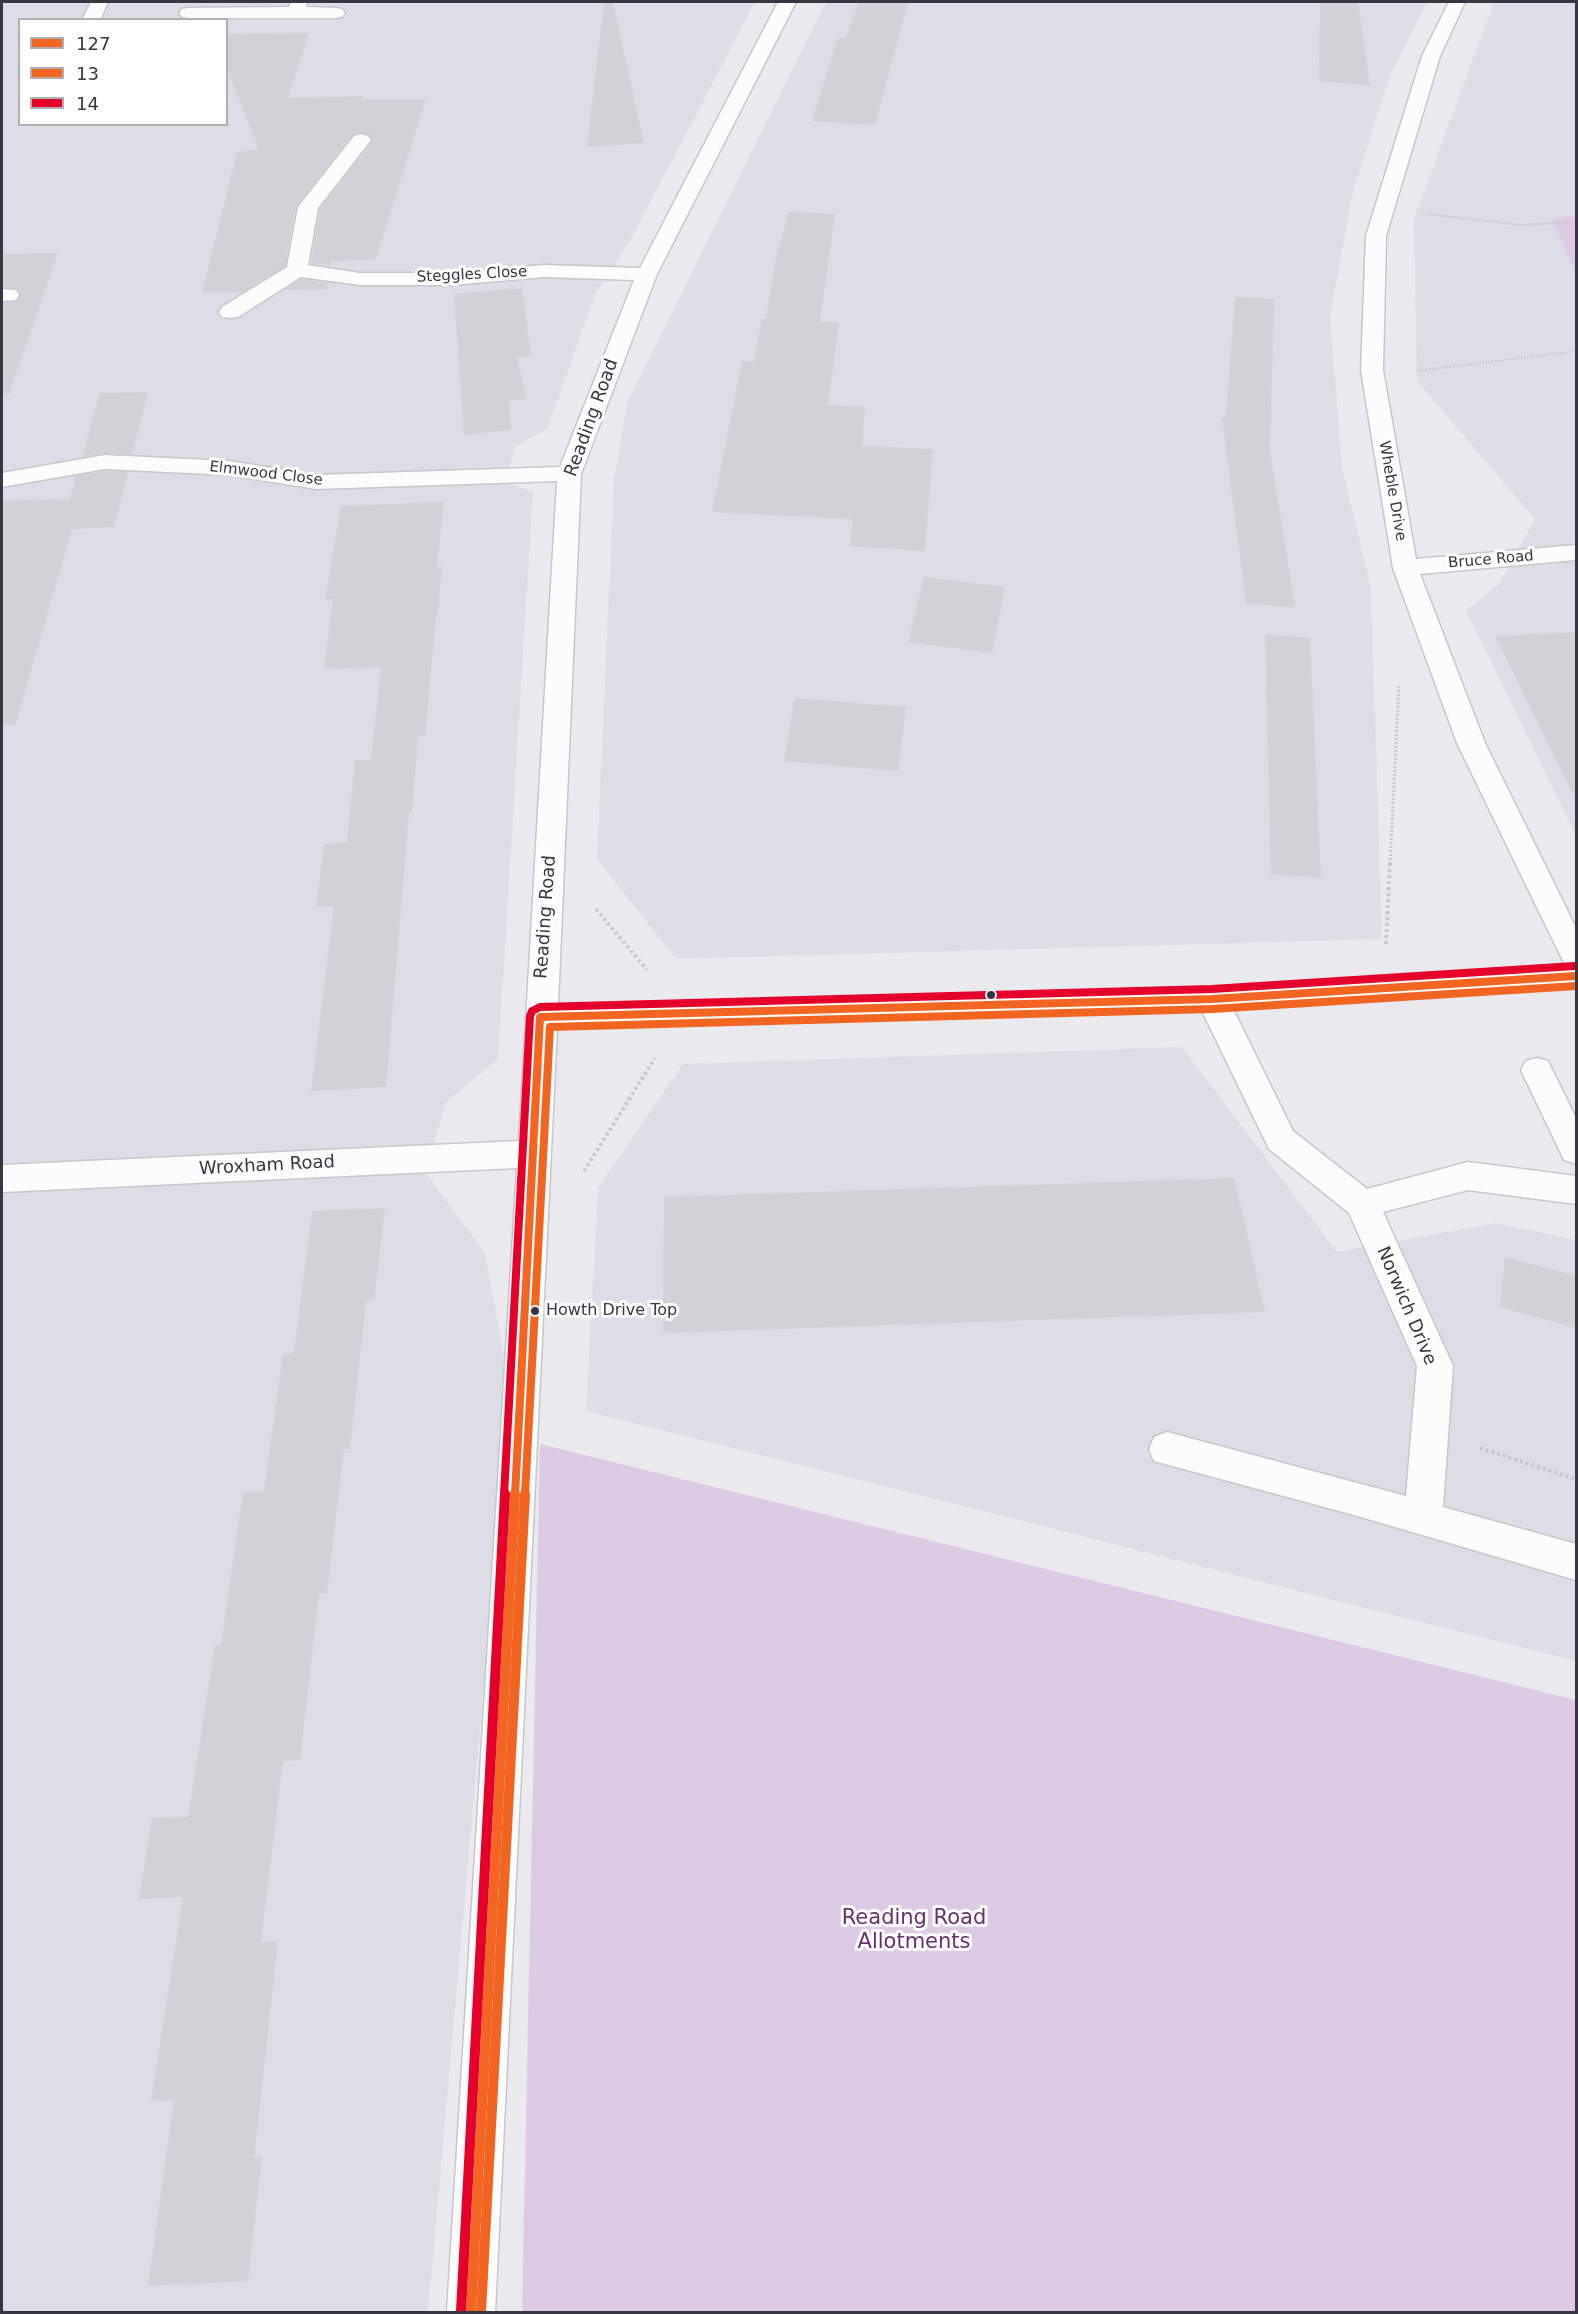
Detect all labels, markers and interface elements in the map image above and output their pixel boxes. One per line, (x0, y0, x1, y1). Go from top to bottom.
legend (18, 18, 228, 126)
text: 127 (76, 33, 110, 54)
text: 13 (76, 63, 99, 84)
text: 14 (76, 93, 99, 114)
street label: Steggles Close (416, 263, 528, 287)
street label: Reading Road (561, 356, 623, 480)
street label: Wheble Drive (1374, 440, 1410, 542)
street label: Elmwood Close (208, 458, 324, 490)
street label: Bruce Road (1447, 547, 1535, 573)
street label: Reading Road (531, 854, 561, 980)
unlabelled marker (985, 989, 997, 1001)
street label: Wroxham Road (199, 1152, 335, 1180)
street label: Norwich Drive (1371, 1244, 1441, 1368)
place label: Howth Drive Top (546, 1301, 677, 1321)
marker: Howth Drive Top (529, 1305, 541, 1317)
park label: Reading Road Allotments (842, 1906, 986, 1956)

